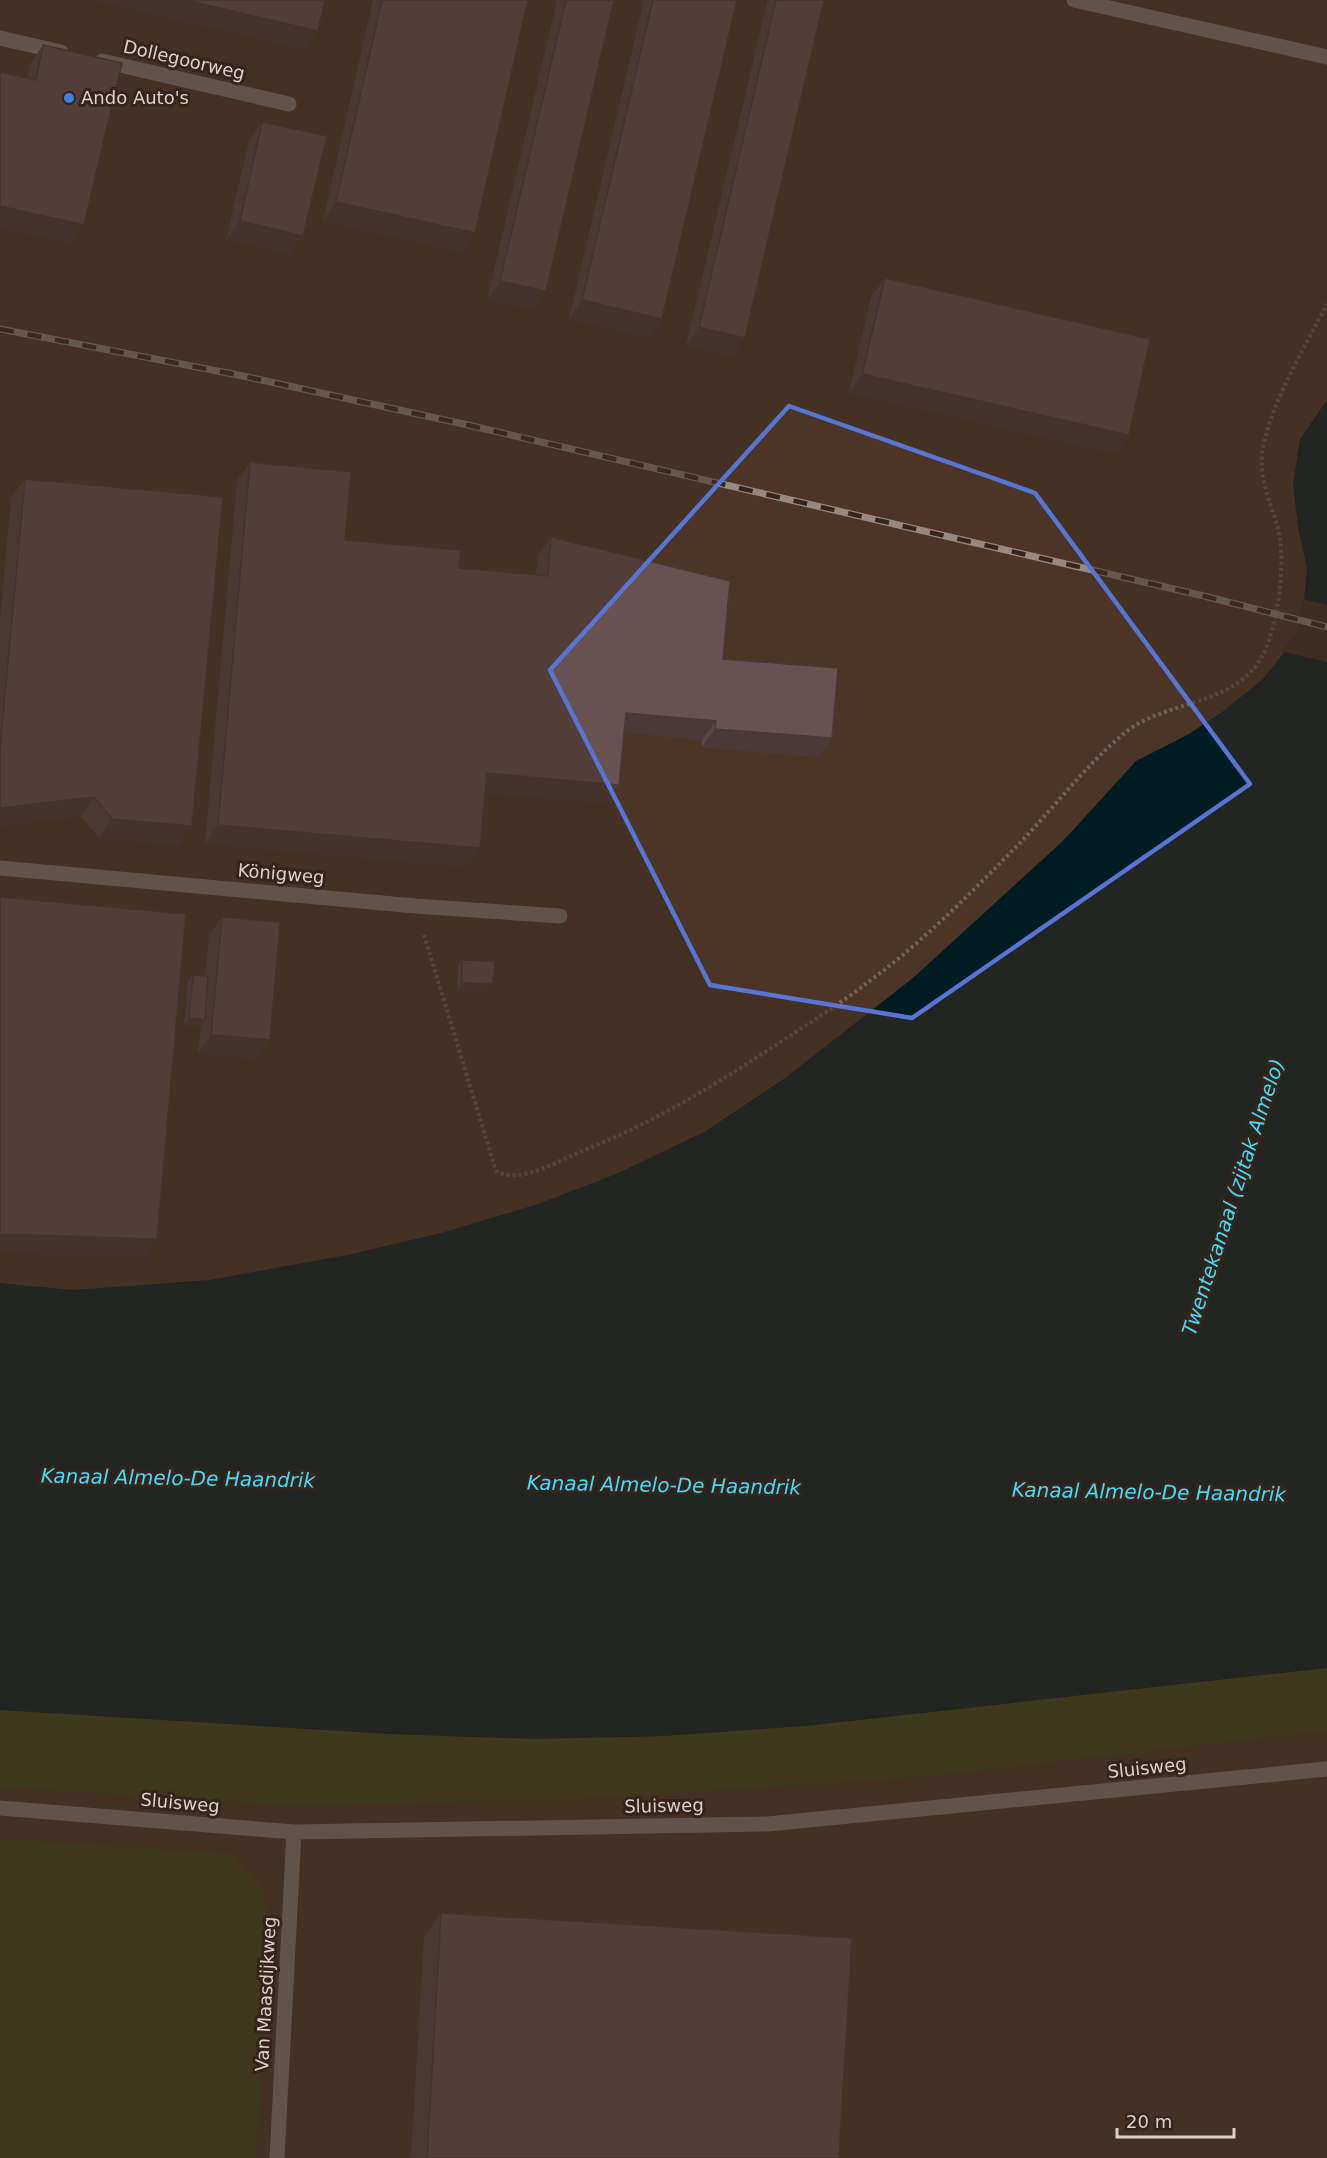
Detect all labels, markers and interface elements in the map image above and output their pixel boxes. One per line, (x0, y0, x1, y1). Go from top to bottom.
street label: Dollegoorweg (121, 35, 247, 84)
place label: Ando Auto's (81, 87, 189, 108)
marker: Ando Auto's (62, 91, 76, 105)
street label: Königweg (237, 859, 325, 888)
water label: Twentekanaal (zijtak Almelo) (1177, 1056, 1289, 1338)
water label: Kanaal Almelo-De Haandrik (41, 1464, 317, 1492)
water label: Kanaal Almelo-De Haandrik (527, 1471, 803, 1499)
water label: Kanaal Almelo-De Haandrik (1012, 1478, 1288, 1506)
street label: Sluisweg (1106, 1753, 1188, 1782)
street label: Sluisweg (140, 1789, 221, 1816)
street label: Sluisweg (624, 1794, 704, 1817)
street label: Van Maasdijkweg (251, 1916, 280, 2072)
scale bar (1117, 2101, 1234, 2139)
text: 20 m (1126, 2111, 1172, 2132)

